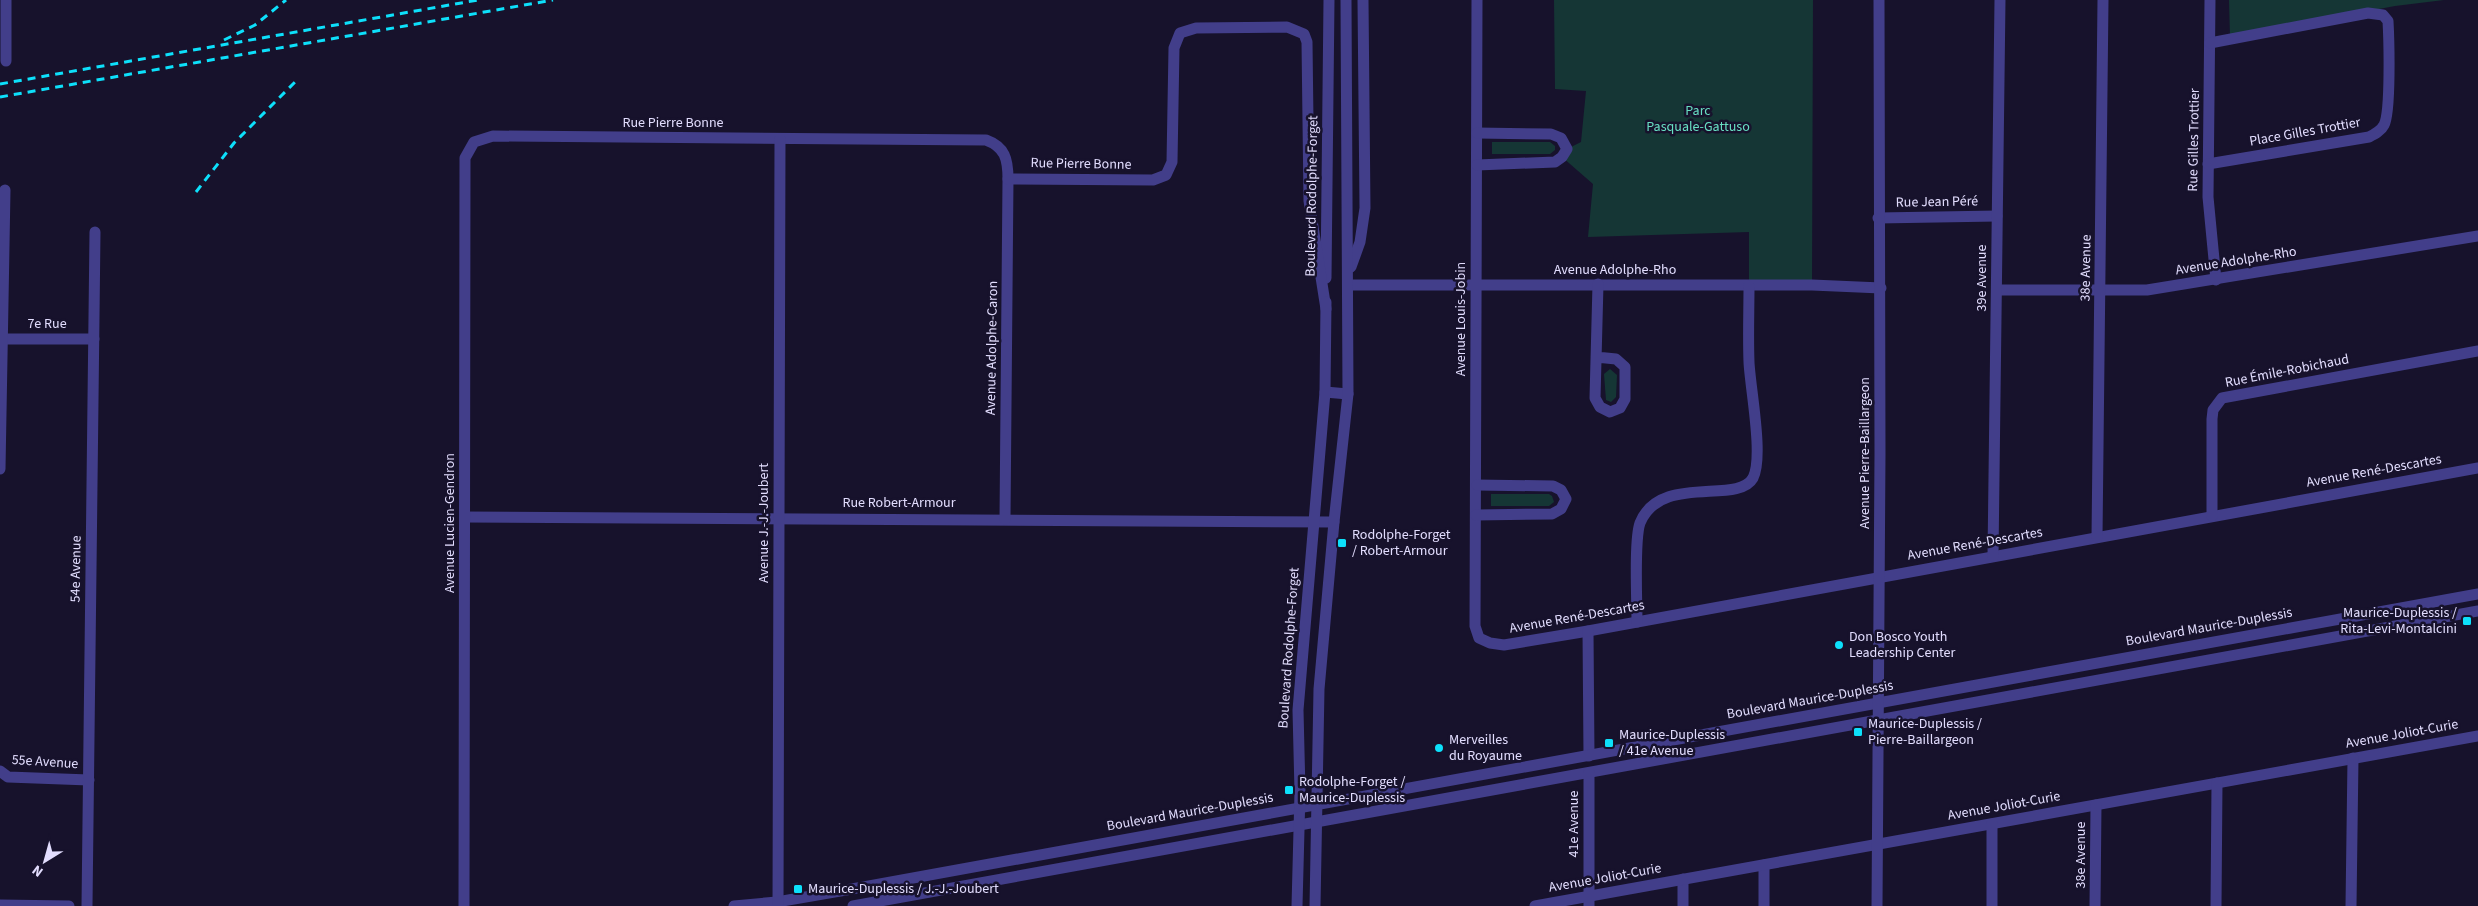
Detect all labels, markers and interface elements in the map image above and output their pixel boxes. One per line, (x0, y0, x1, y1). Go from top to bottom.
street label: Rue Gilles Trottier (2183, 88, 2205, 192)
park label: Parc Pasquale-Gattuso (1646, 101, 1750, 137)
street label: Place Gilles Trottier (2248, 112, 2362, 152)
street label: Rue Pierre Bonne (622, 113, 724, 133)
street label: Boulevard Rodolphe-Forget (1301, 115, 1323, 277)
street label: Rue Pierre Bonne (1030, 153, 1132, 175)
street label: Rue Jean Péré (1896, 191, 1978, 213)
street label: 38e Avenue (2075, 234, 2097, 302)
street label: Avenue Adolphe-Rho (2174, 242, 2298, 280)
street label: 39e Avenue (1972, 245, 1992, 311)
street label: Avenue Adolphe-Rho (1554, 260, 1676, 280)
street label: Avenue Louis-Jobin (1451, 262, 1471, 376)
street label: Avenue Adolphe-Caron (981, 281, 1003, 415)
street label: 7e Rue (27, 314, 67, 334)
street label: Rue Émile-Robichaud (2223, 349, 2351, 393)
street label: Avenue Pierre-Baillargeon (1855, 377, 1875, 529)
street label: Avenue René-Descartes (2305, 449, 2443, 493)
street label: Avenue Lucien-Gendron (440, 453, 460, 593)
street label: Avenue J.-J.-Joubert (754, 463, 774, 583)
street label: Rue Robert-Armour (842, 493, 956, 513)
street label: Avenue René-Descartes (1906, 522, 2044, 566)
place label: Rodolphe-Forget / Robert-Armour (1352, 525, 1451, 561)
street label: 54e Avenue (65, 535, 87, 603)
marker: Rodolphe-Forget / Robert-Armour (1336, 537, 1348, 549)
street label: Boulevard Rodolphe-Forget (1273, 567, 1305, 729)
street label: Avenue René-Descartes (1508, 595, 1646, 639)
street label: Boulevard Maurice-Duplessis (2124, 602, 2294, 652)
place label: Maurice-Duplessis / Rita-Levi-Montalcini (2340, 603, 2457, 639)
marker: Maurice-Duplessis / Rita-Levi-Montalcini (2461, 615, 2473, 627)
place label: Don Bosco Youth Leadership Center (1849, 627, 1956, 663)
marker: Don Bosco Youth Leadership Center (1833, 639, 1845, 651)
street label: Boulevard Maurice-Duplessis (1725, 675, 1895, 725)
place label: Maurice-Duplessis / Pierre-Baillargeon (1868, 714, 1982, 750)
street label: Avenue Joliot-Curie (2344, 714, 2460, 754)
place label: Maurice-Duplessis / 41e Avenue (1619, 725, 1725, 761)
marker: Maurice-Duplessis / Pierre-Baillargeon (1852, 726, 1864, 738)
place label: Merveilles du Royaume (1449, 730, 1522, 766)
marker: Maurice-Duplessis / 41e Avenue (1603, 737, 1615, 749)
marker: Merveilles du Royaume (1433, 742, 1445, 754)
street label: 55e Avenue (11, 750, 79, 774)
place label: Rodolphe-Forget / Maurice-Duplessis (1299, 772, 1405, 808)
marker: Rodolphe-Forget / Maurice-Duplessis (1283, 784, 1295, 796)
street label: Avenue Joliot-Curie (1946, 786, 2062, 826)
street label: Boulevard Maurice-Duplessis (1105, 787, 1275, 837)
street label: 41e Avenue (1564, 791, 1584, 857)
street label: 38e Avenue (2071, 822, 2091, 888)
north arrow (20, 836, 70, 886)
street label: Avenue Joliot-Curie (1547, 858, 1663, 898)
text: N (28, 860, 48, 881)
place label: Maurice-Duplessis / J.-J.-Joubert (808, 879, 999, 899)
marker: Maurice-Duplessis / J.-J.-Joubert (792, 883, 804, 895)

